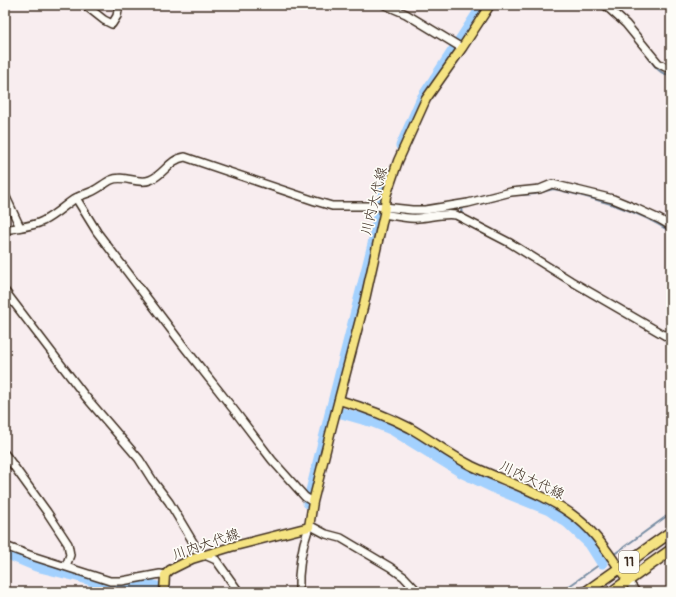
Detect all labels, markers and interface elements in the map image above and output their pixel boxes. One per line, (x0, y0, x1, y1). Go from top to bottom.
street label: 川内大代線 (357, 165, 391, 237)
street label: 川内大代線 (497, 457, 567, 503)
street label: 川内大代線 (170, 525, 242, 563)
road number: 11 (619, 551, 639, 573)

